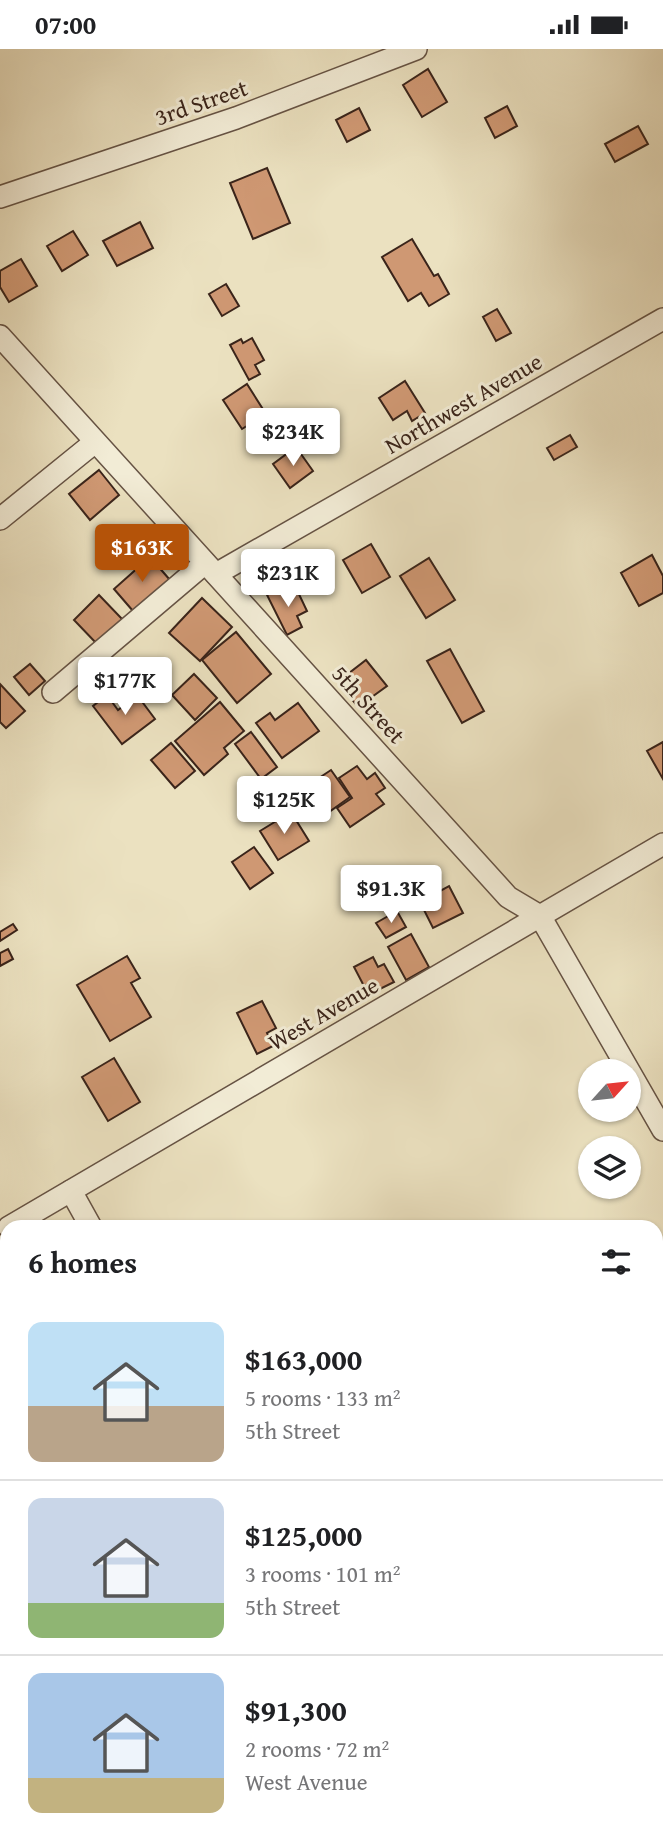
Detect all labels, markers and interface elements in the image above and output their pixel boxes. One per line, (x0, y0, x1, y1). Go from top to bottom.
text: 07:00 (35, 5, 96, 44)
street label: 3rd Street (150, 71, 252, 133)
street label: Northwest Avenue (378, 344, 548, 462)
pin: $234K (244, 409, 342, 468)
text: $234K (262, 414, 324, 447)
pin: $163K (93, 525, 191, 584)
text: $163K (111, 530, 173, 563)
pin: $231K (239, 549, 337, 609)
text: $231K (257, 555, 319, 588)
pin: $177K (76, 657, 174, 717)
street label: 5th Street (325, 658, 413, 750)
text: $177K (94, 663, 156, 696)
pin: $125K (235, 777, 333, 836)
text: $125K (253, 782, 315, 815)
pin: $91.3K (334, 865, 448, 925)
text: $91.3K (357, 871, 425, 904)
street label: West Avenue (262, 968, 384, 1058)
north arrow (578, 1059, 640, 1122)
map controls (578, 1059, 641, 1199)
button: layers (578, 1136, 641, 1199)
text: 6 homes (28, 1240, 137, 1284)
icon: filters (597, 1243, 635, 1281)
text: $163,000 (245, 1337, 362, 1381)
icon: home (84, 1350, 168, 1434)
text: 5 rooms · 133 m² (245, 1381, 400, 1414)
text: 5th Street (245, 1414, 340, 1447)
text: $125,000 (245, 1513, 362, 1557)
icon: home (84, 1526, 168, 1610)
text: 3 rooms · 101 m² (245, 1557, 400, 1590)
text: 5th Street (245, 1590, 340, 1623)
text: $91,300 (245, 1688, 347, 1732)
icon: home (84, 1701, 168, 1785)
text: 2 rooms · 72 m² (245, 1732, 389, 1765)
text: West Avenue (245, 1765, 367, 1798)

